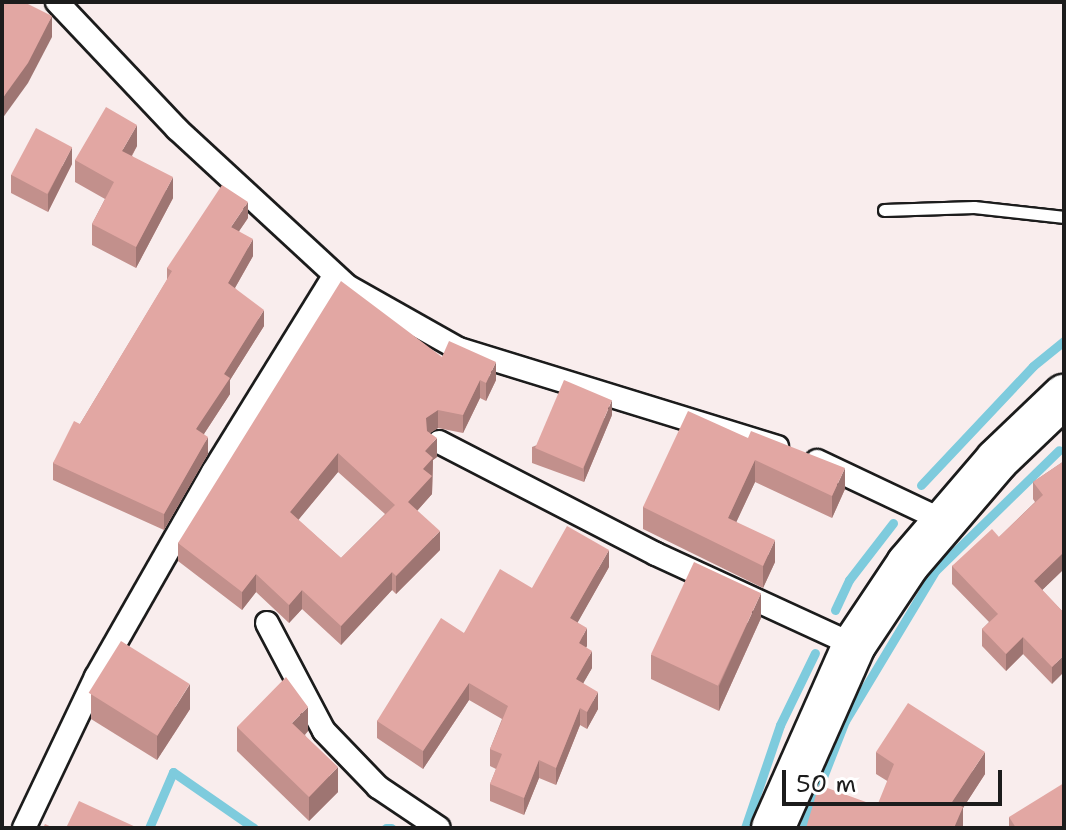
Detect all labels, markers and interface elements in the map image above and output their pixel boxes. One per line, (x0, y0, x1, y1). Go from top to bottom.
scale bar (786, 754, 1006, 804)
text: 50 m (796, 768, 856, 800)

